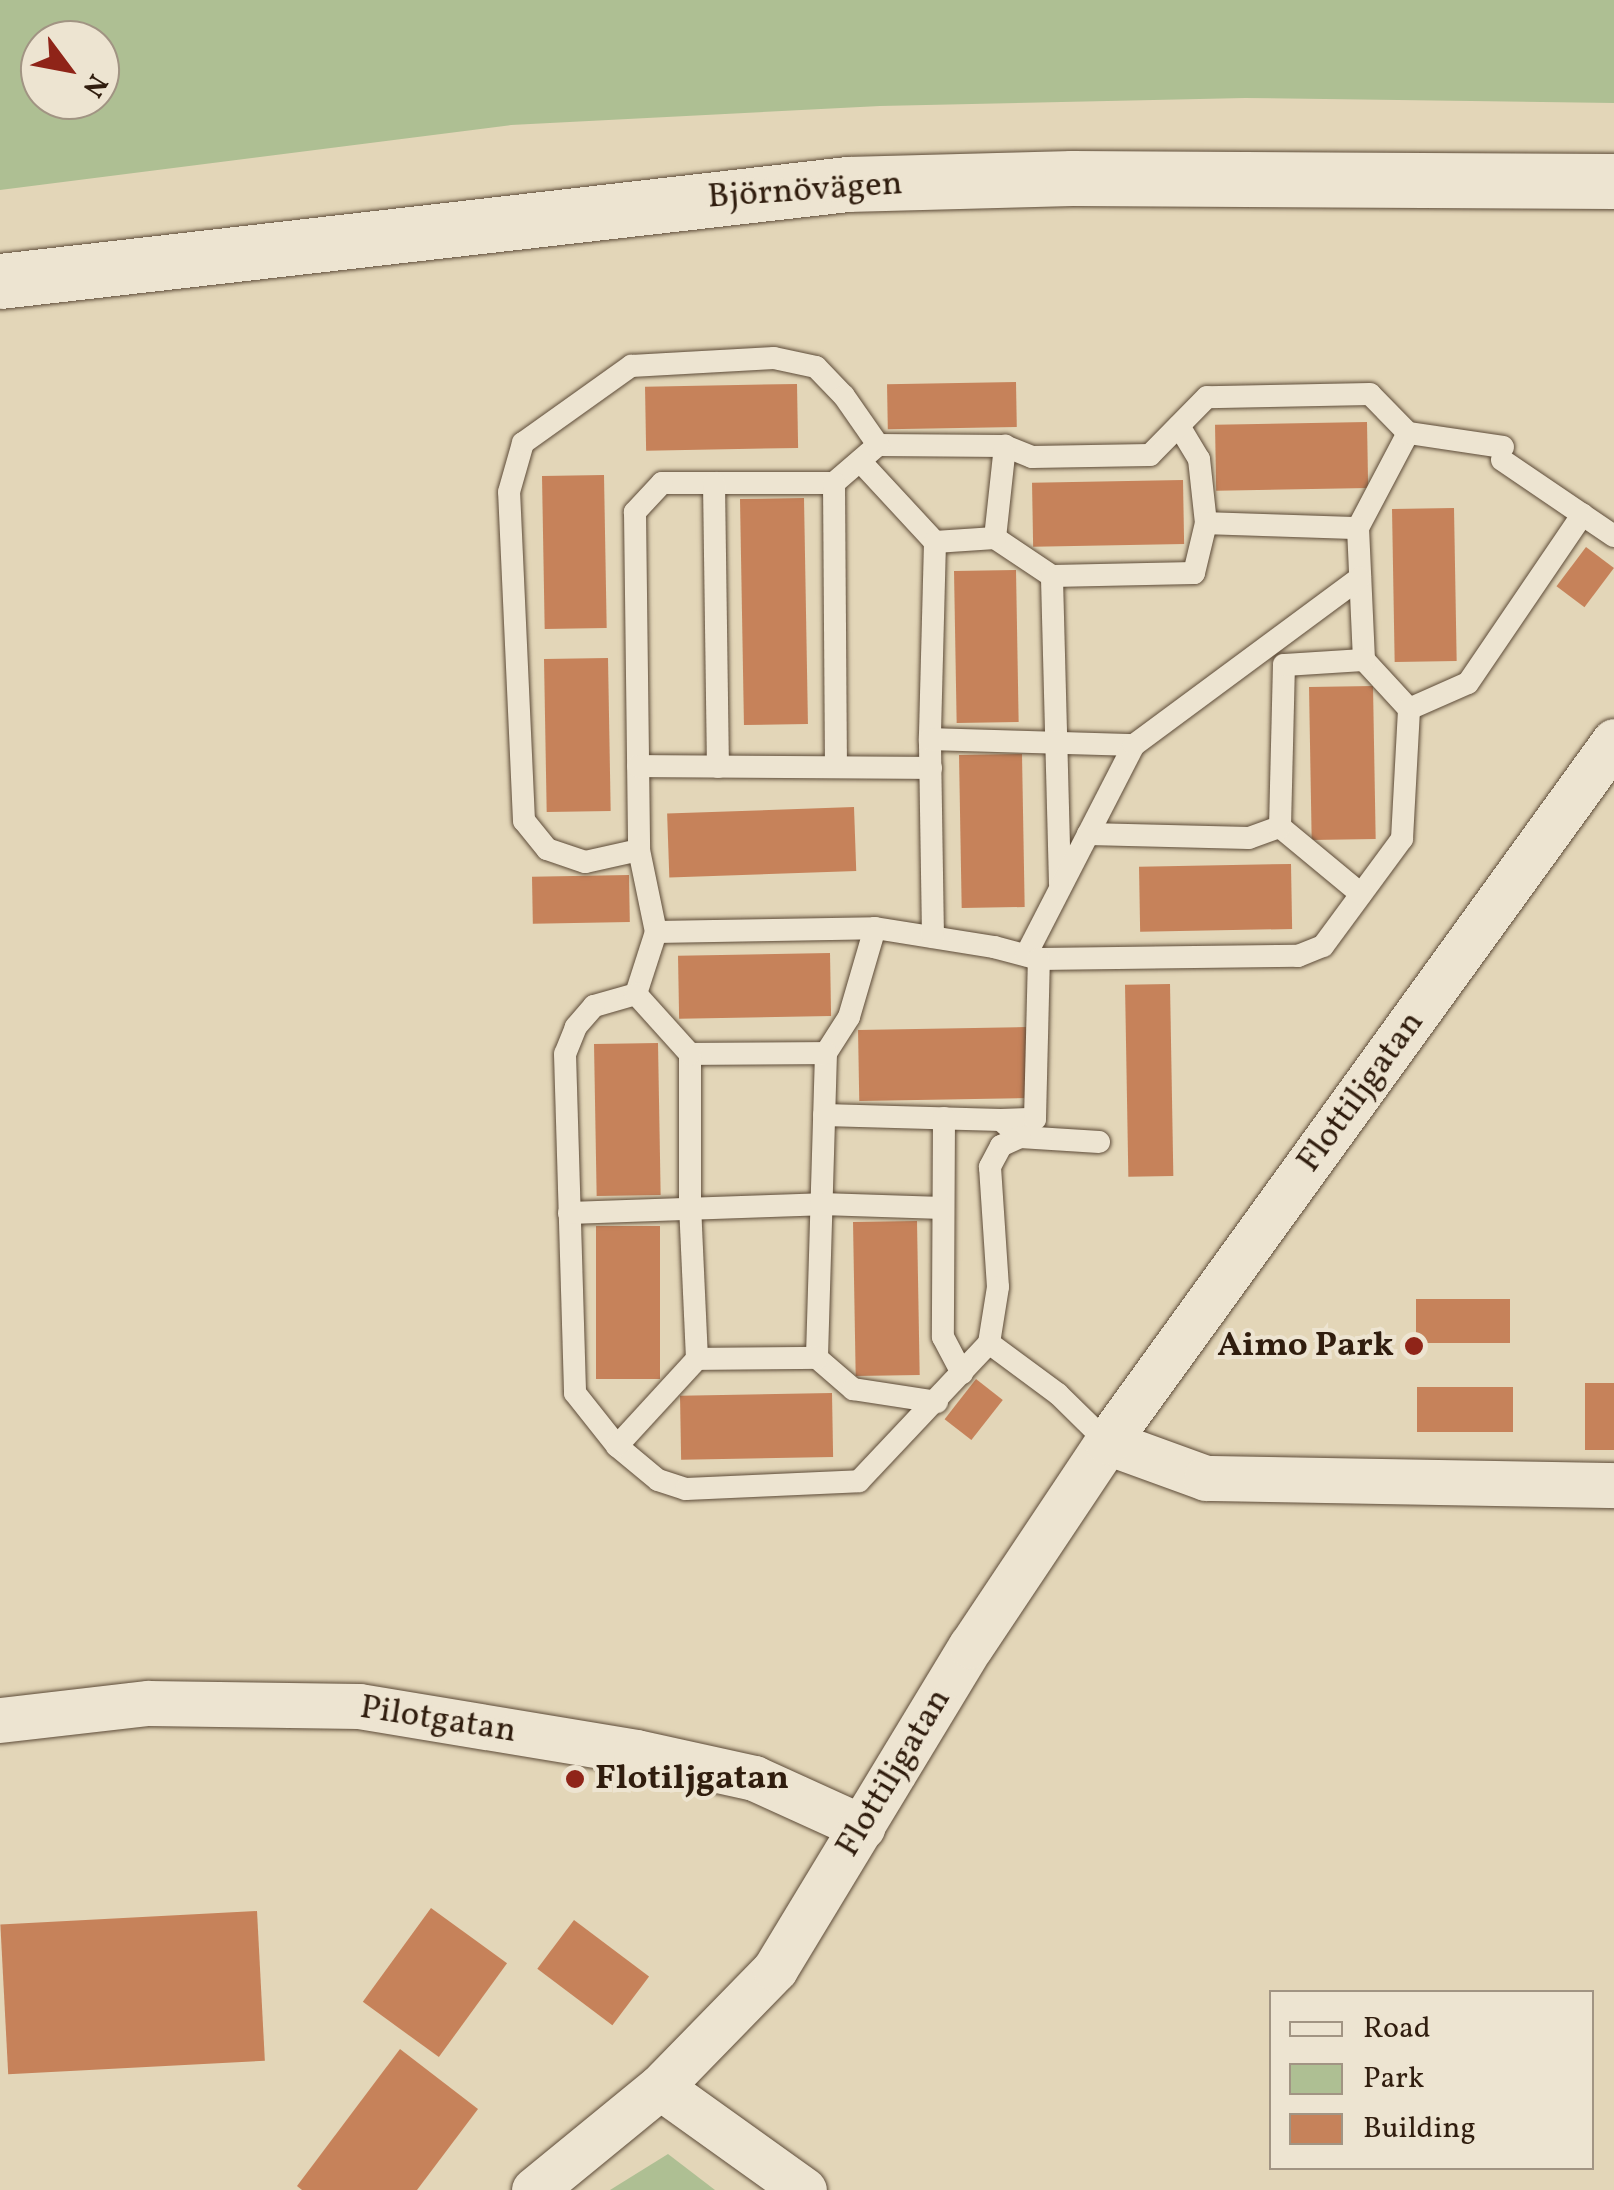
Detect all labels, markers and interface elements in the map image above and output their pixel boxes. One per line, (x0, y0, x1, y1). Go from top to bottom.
north arrow (20, 20, 120, 120)
text: N (72, 66, 116, 104)
street label: Björnövägen (706, 163, 904, 219)
street label: Flottiljgatan (1288, 1003, 1434, 1181)
place label: Aimo Park (1217, 1325, 1394, 1367)
marker: Aimo Park (1403, 1335, 1425, 1357)
street label: Flottiljgatan (827, 1681, 961, 1865)
street label: Pilotgatan (357, 1687, 519, 1753)
place label: Flotiljgatan (595, 1758, 789, 1800)
marker: Flotiljgatan (564, 1768, 586, 1790)
legend (1269, 1990, 1594, 2170)
text: Road (1363, 2008, 1431, 2050)
text: Park (1363, 2058, 1424, 2100)
text: Building (1363, 2108, 1476, 2150)

